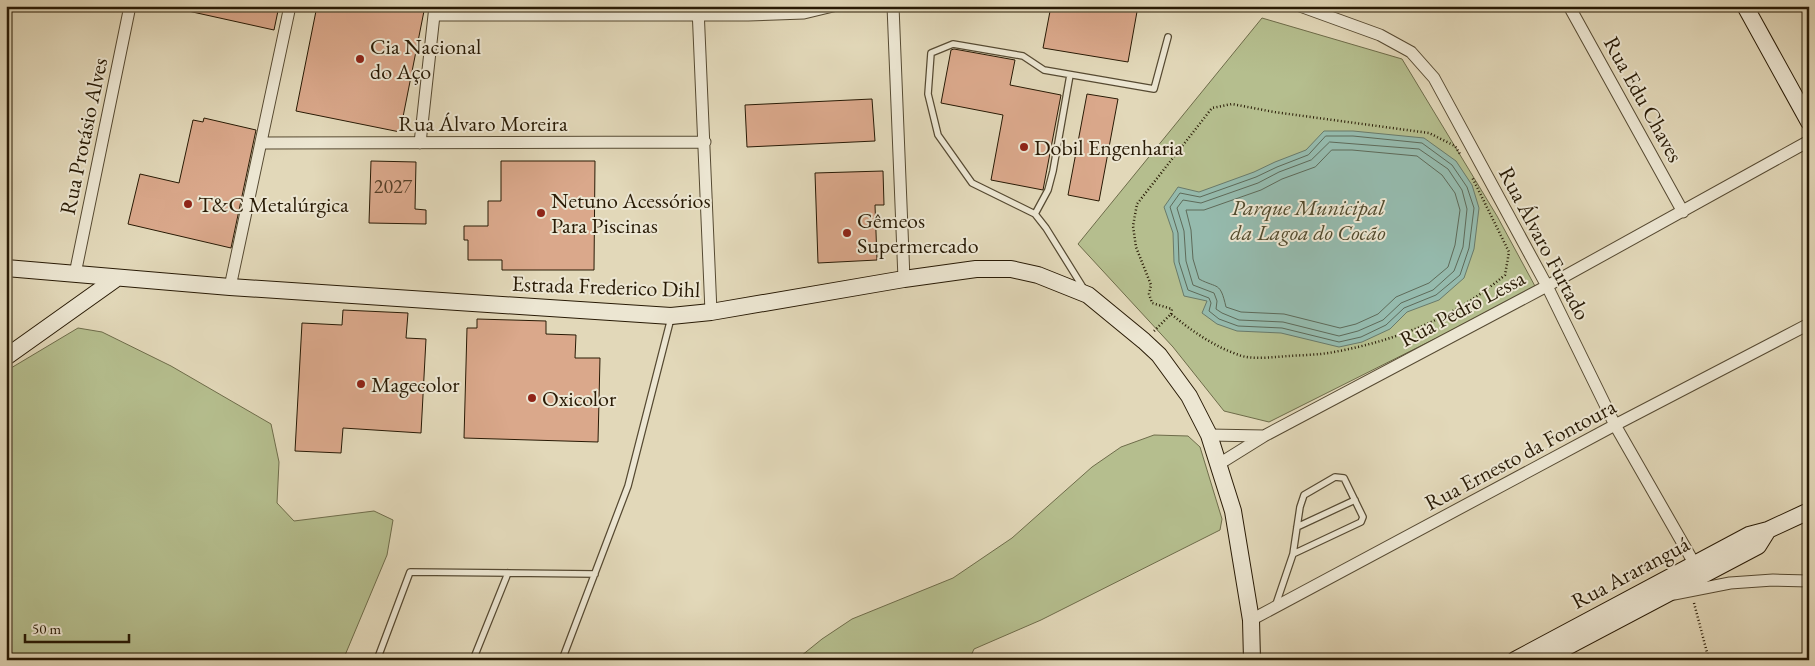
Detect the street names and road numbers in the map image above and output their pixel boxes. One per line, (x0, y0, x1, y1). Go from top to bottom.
street label: Rua Edu Chaves (1597, 31, 1690, 167)
street label: Rua Protásio Alves (53, 55, 114, 217)
street label: Rua Álvaro Moreira (398, 109, 568, 138)
street label: Rua Álvaro Furtado (1492, 162, 1597, 325)
street label: Rua Pedro Lessa (1394, 263, 1530, 354)
street label: Estrada Frederico Dihl (511, 269, 701, 304)
street label: Rua Ernesto da Fontoura (1420, 392, 1621, 517)
street label: Rua Araranguá (1566, 529, 1694, 616)

